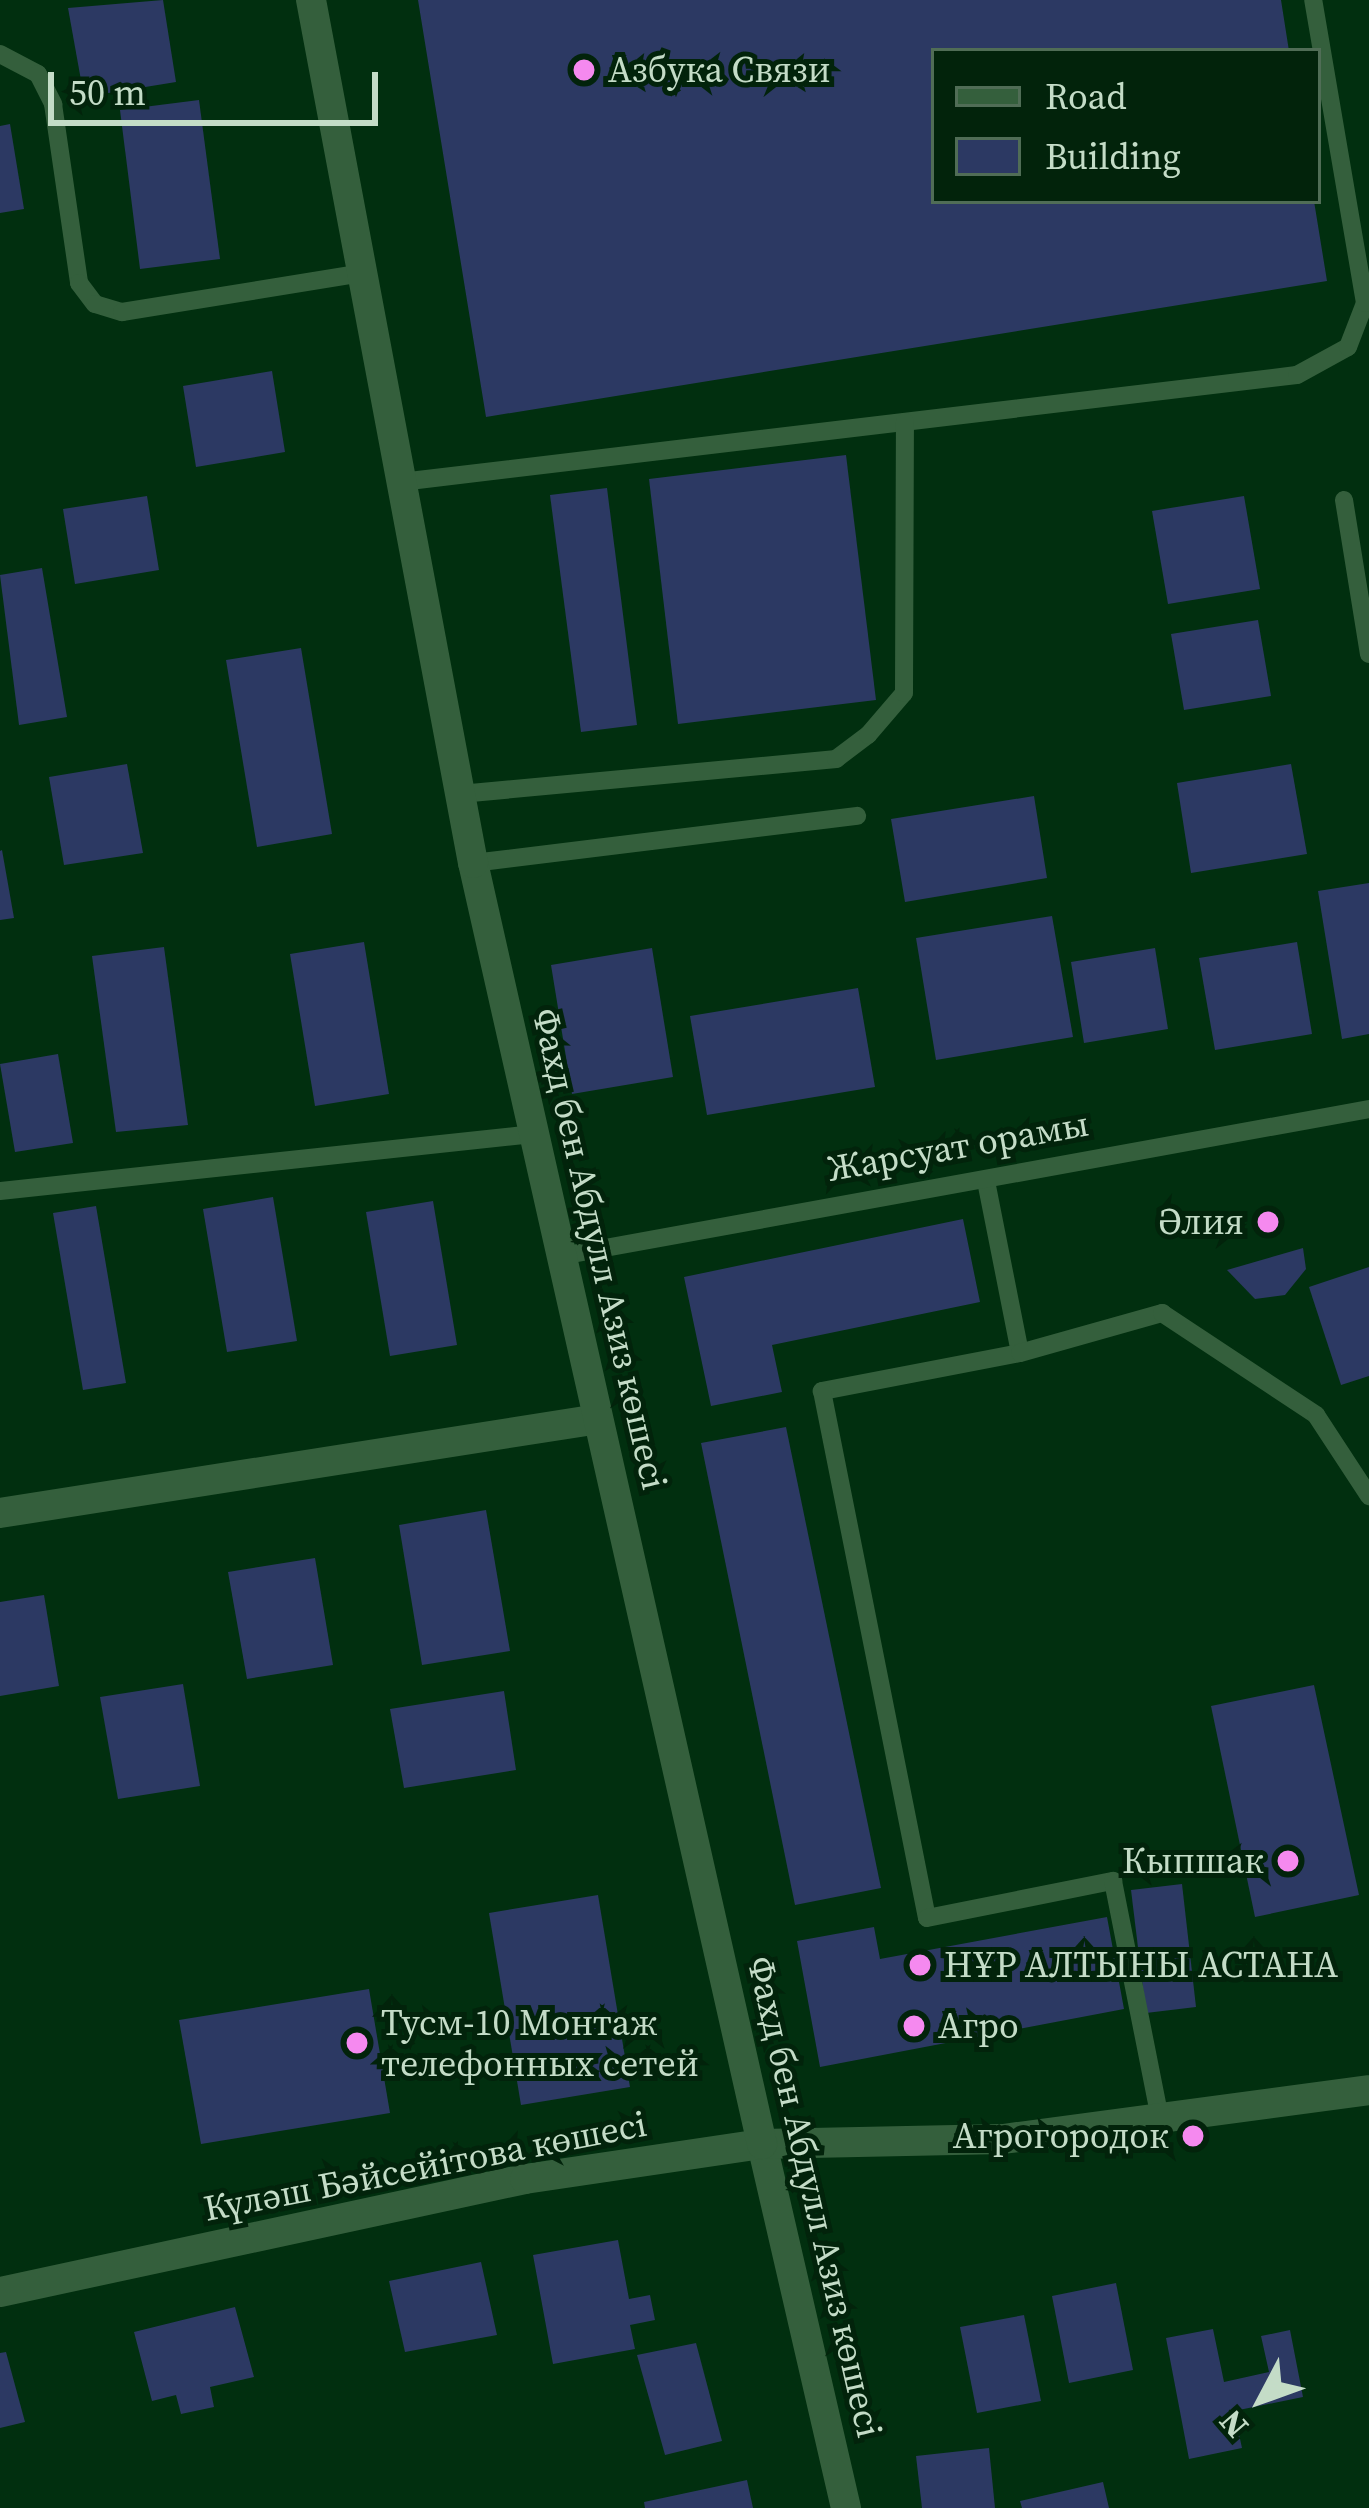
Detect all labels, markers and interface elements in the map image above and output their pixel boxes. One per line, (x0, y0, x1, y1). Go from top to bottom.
scale bar (54, 48, 384, 122)
place label: Азбука Связи (608, 48, 831, 92)
legend (931, 48, 1321, 204)
marker: Азбука Связи (571, 57, 597, 83)
text: 50 m (69, 68, 146, 117)
text: Road (1045, 72, 1127, 121)
text: Building (1045, 132, 1181, 181)
street label: Фахд бен Абдулл Азиз көшесі (524, 1004, 676, 1494)
street label: Жарсуат орамы (824, 1102, 1092, 1190)
place label: Әлия (1158, 1200, 1244, 1244)
marker: Әлия (1255, 1209, 1281, 1235)
place label: Кыпшак (1122, 1839, 1264, 1883)
marker: Кыпшак (1275, 1848, 1301, 1874)
place label: НҰР АЛТЫНЫ АСТАНА (944, 1943, 1338, 1987)
street label: Фахд бен Абдулл Азиз көшесі (739, 1952, 891, 2442)
marker: НҰР АЛТЫНЫ АСТАНА (907, 1952, 933, 1978)
place label: Тусм-10 Монтаж телефонных сетей (381, 2000, 699, 2085)
place label: Агро (938, 2004, 1019, 2048)
marker: Агро (901, 2013, 927, 2039)
marker: Тусм-10 Монтаж телефонных сетей (344, 2030, 370, 2056)
street label: Күләш Бәйсейітова көшесі (200, 2102, 650, 2230)
place label: Агрогородок (953, 2114, 1169, 2158)
marker: Агрогородок (1180, 2123, 1206, 2149)
north arrow (1201, 2340, 1321, 2460)
text: N (1209, 2400, 1258, 2448)

